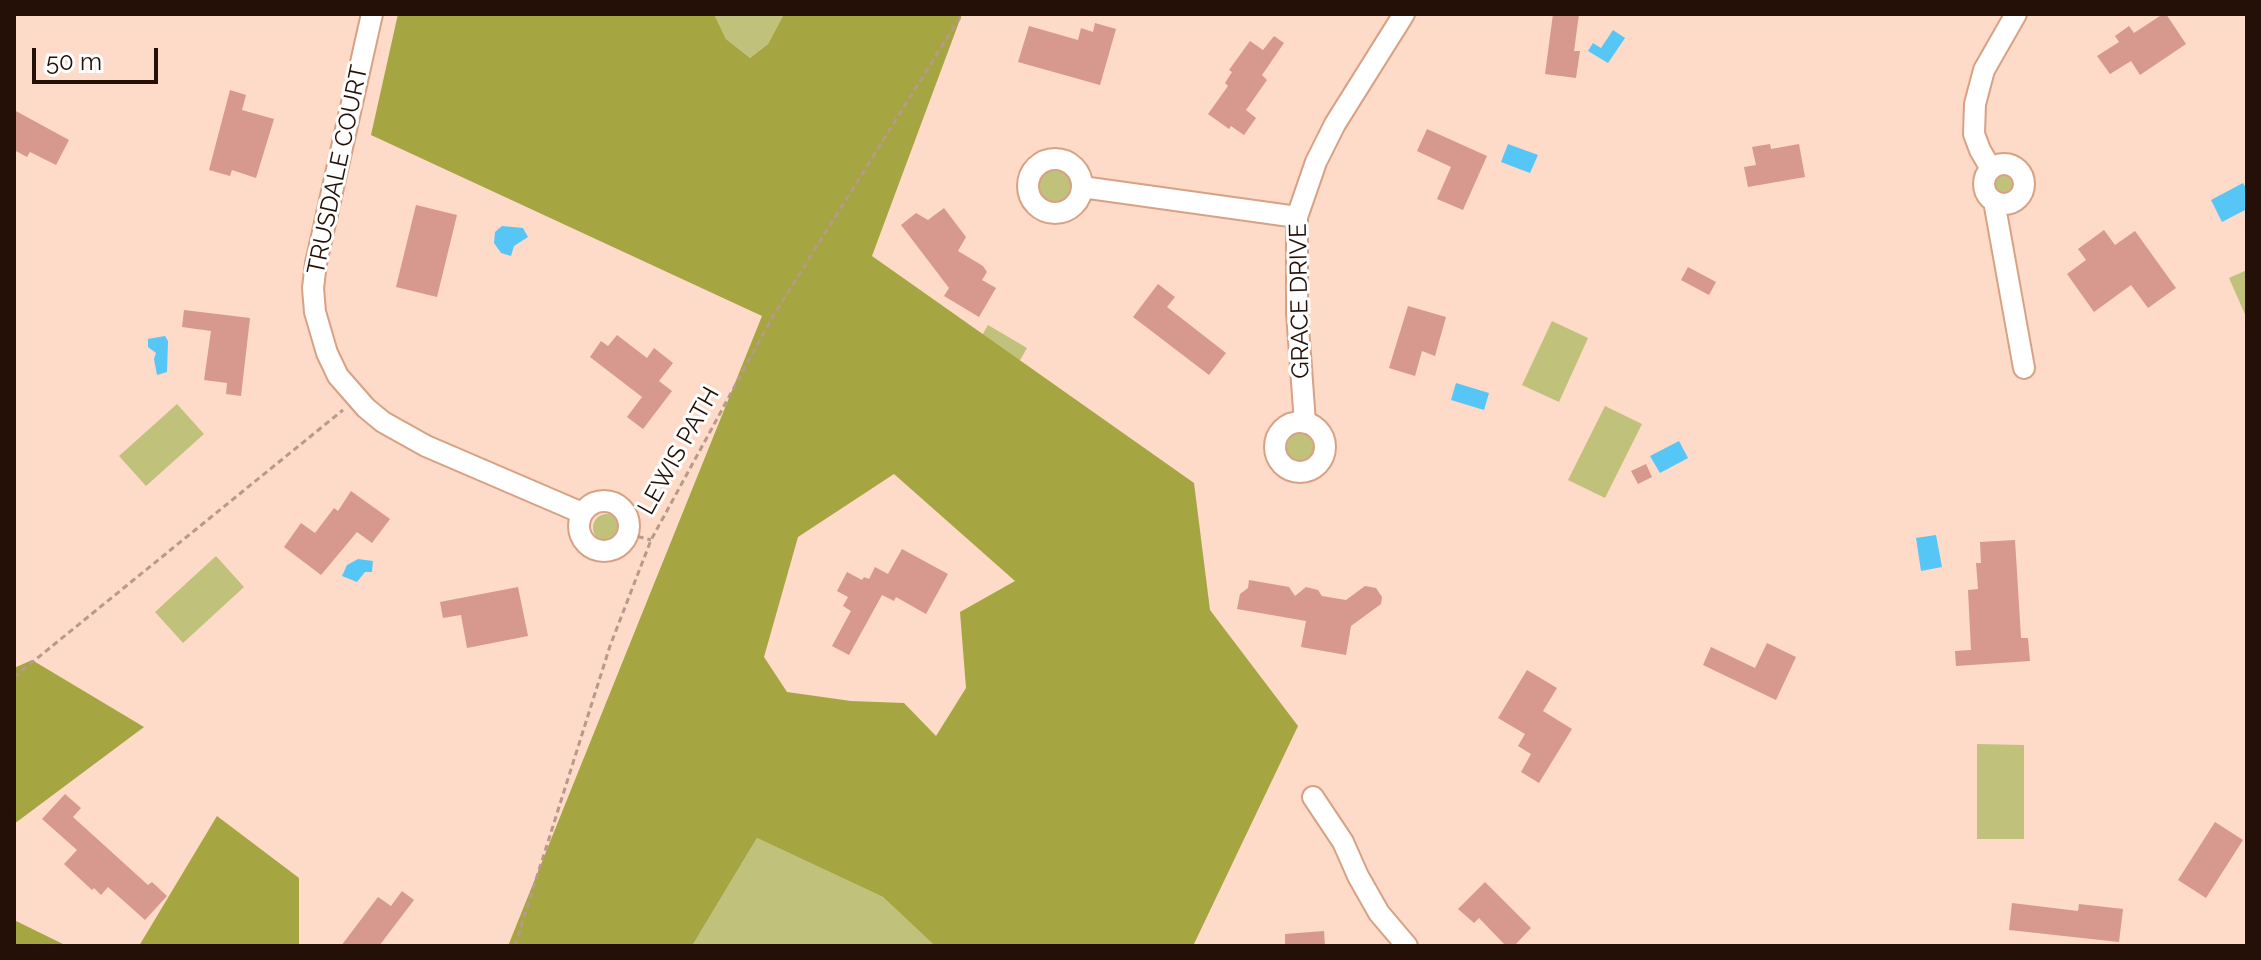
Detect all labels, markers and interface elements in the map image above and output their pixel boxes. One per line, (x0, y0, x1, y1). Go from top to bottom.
scale bar (36, 32, 162, 82)
text: 50 m (46, 47, 102, 76)
street label: TRUSDALE COURT (302, 63, 374, 277)
street label: GRACE DRIVE (1284, 223, 1316, 379)
street label: LEWIS PATH (632, 382, 726, 520)

